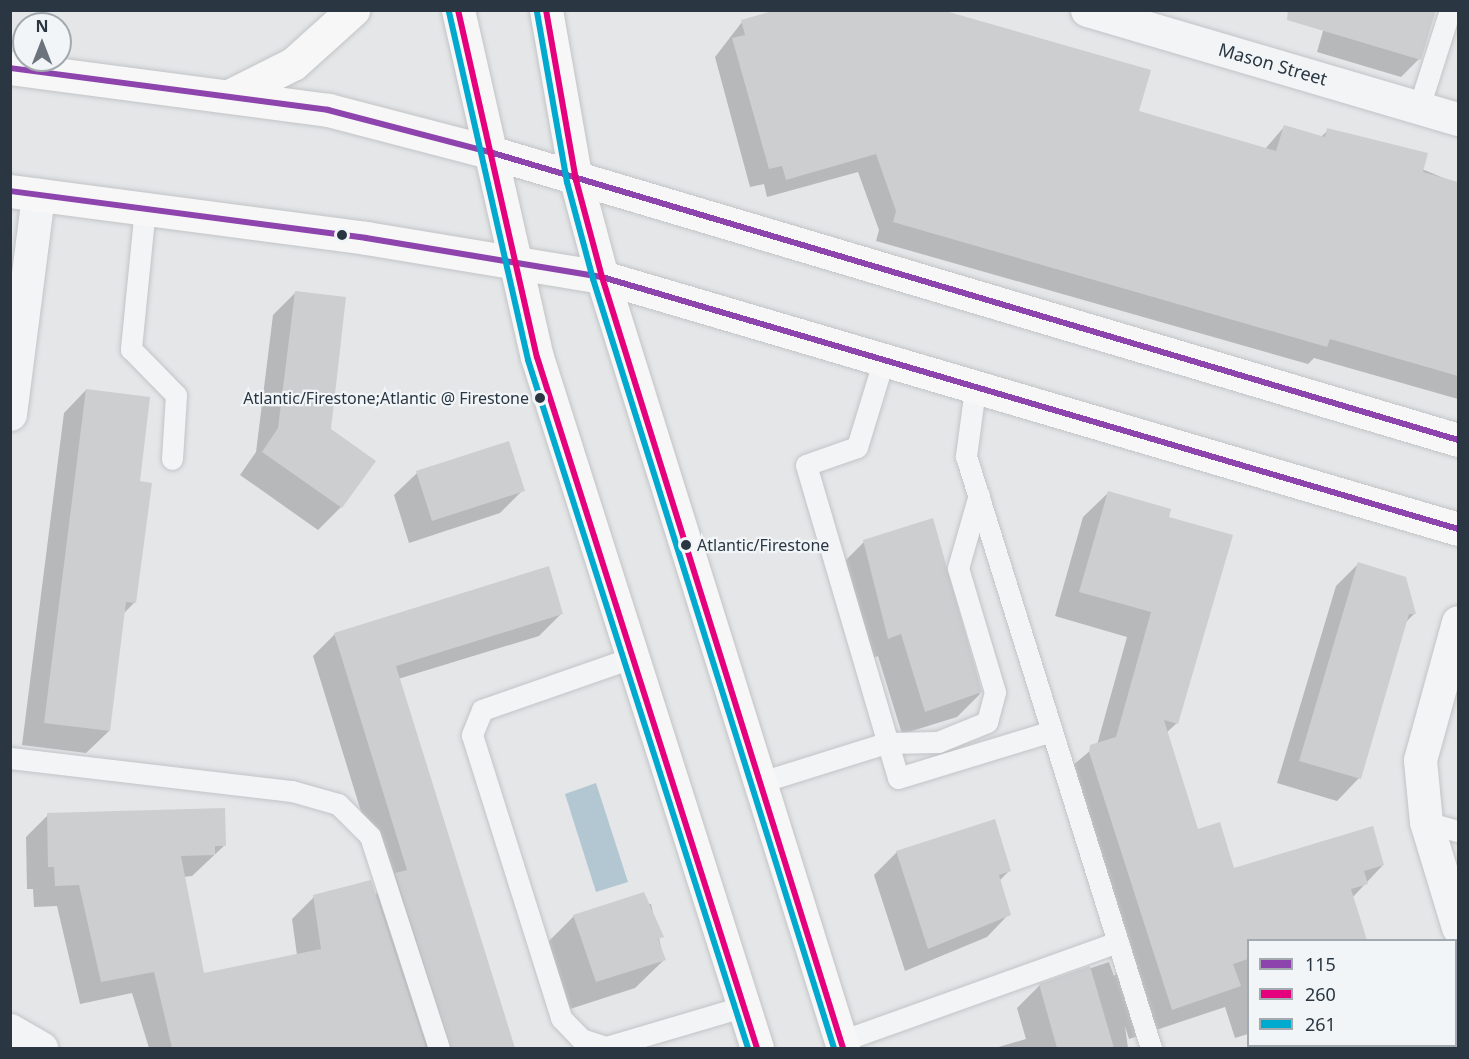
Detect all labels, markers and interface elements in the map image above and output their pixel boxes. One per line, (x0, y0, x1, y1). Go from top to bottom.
north arrow (12, 12, 72, 72)
text: N (35, 15, 49, 37)
street label: Mason Street (1216, 38, 1330, 90)
unlabelled marker (336, 229, 348, 241)
place label: Atlantic/Firestone;Atlantic @ Firestone (243, 388, 529, 408)
marker: Atlantic/Firestone;Atlantic @ Firestone (534, 392, 546, 404)
place label: Atlantic/Firestone (697, 535, 829, 555)
marker: Atlantic/Firestone (680, 539, 692, 551)
legend (1247, 939, 1457, 1047)
text: 115 (1305, 952, 1336, 976)
text: 260 (1305, 982, 1336, 1006)
text: 261 (1305, 1012, 1336, 1036)

